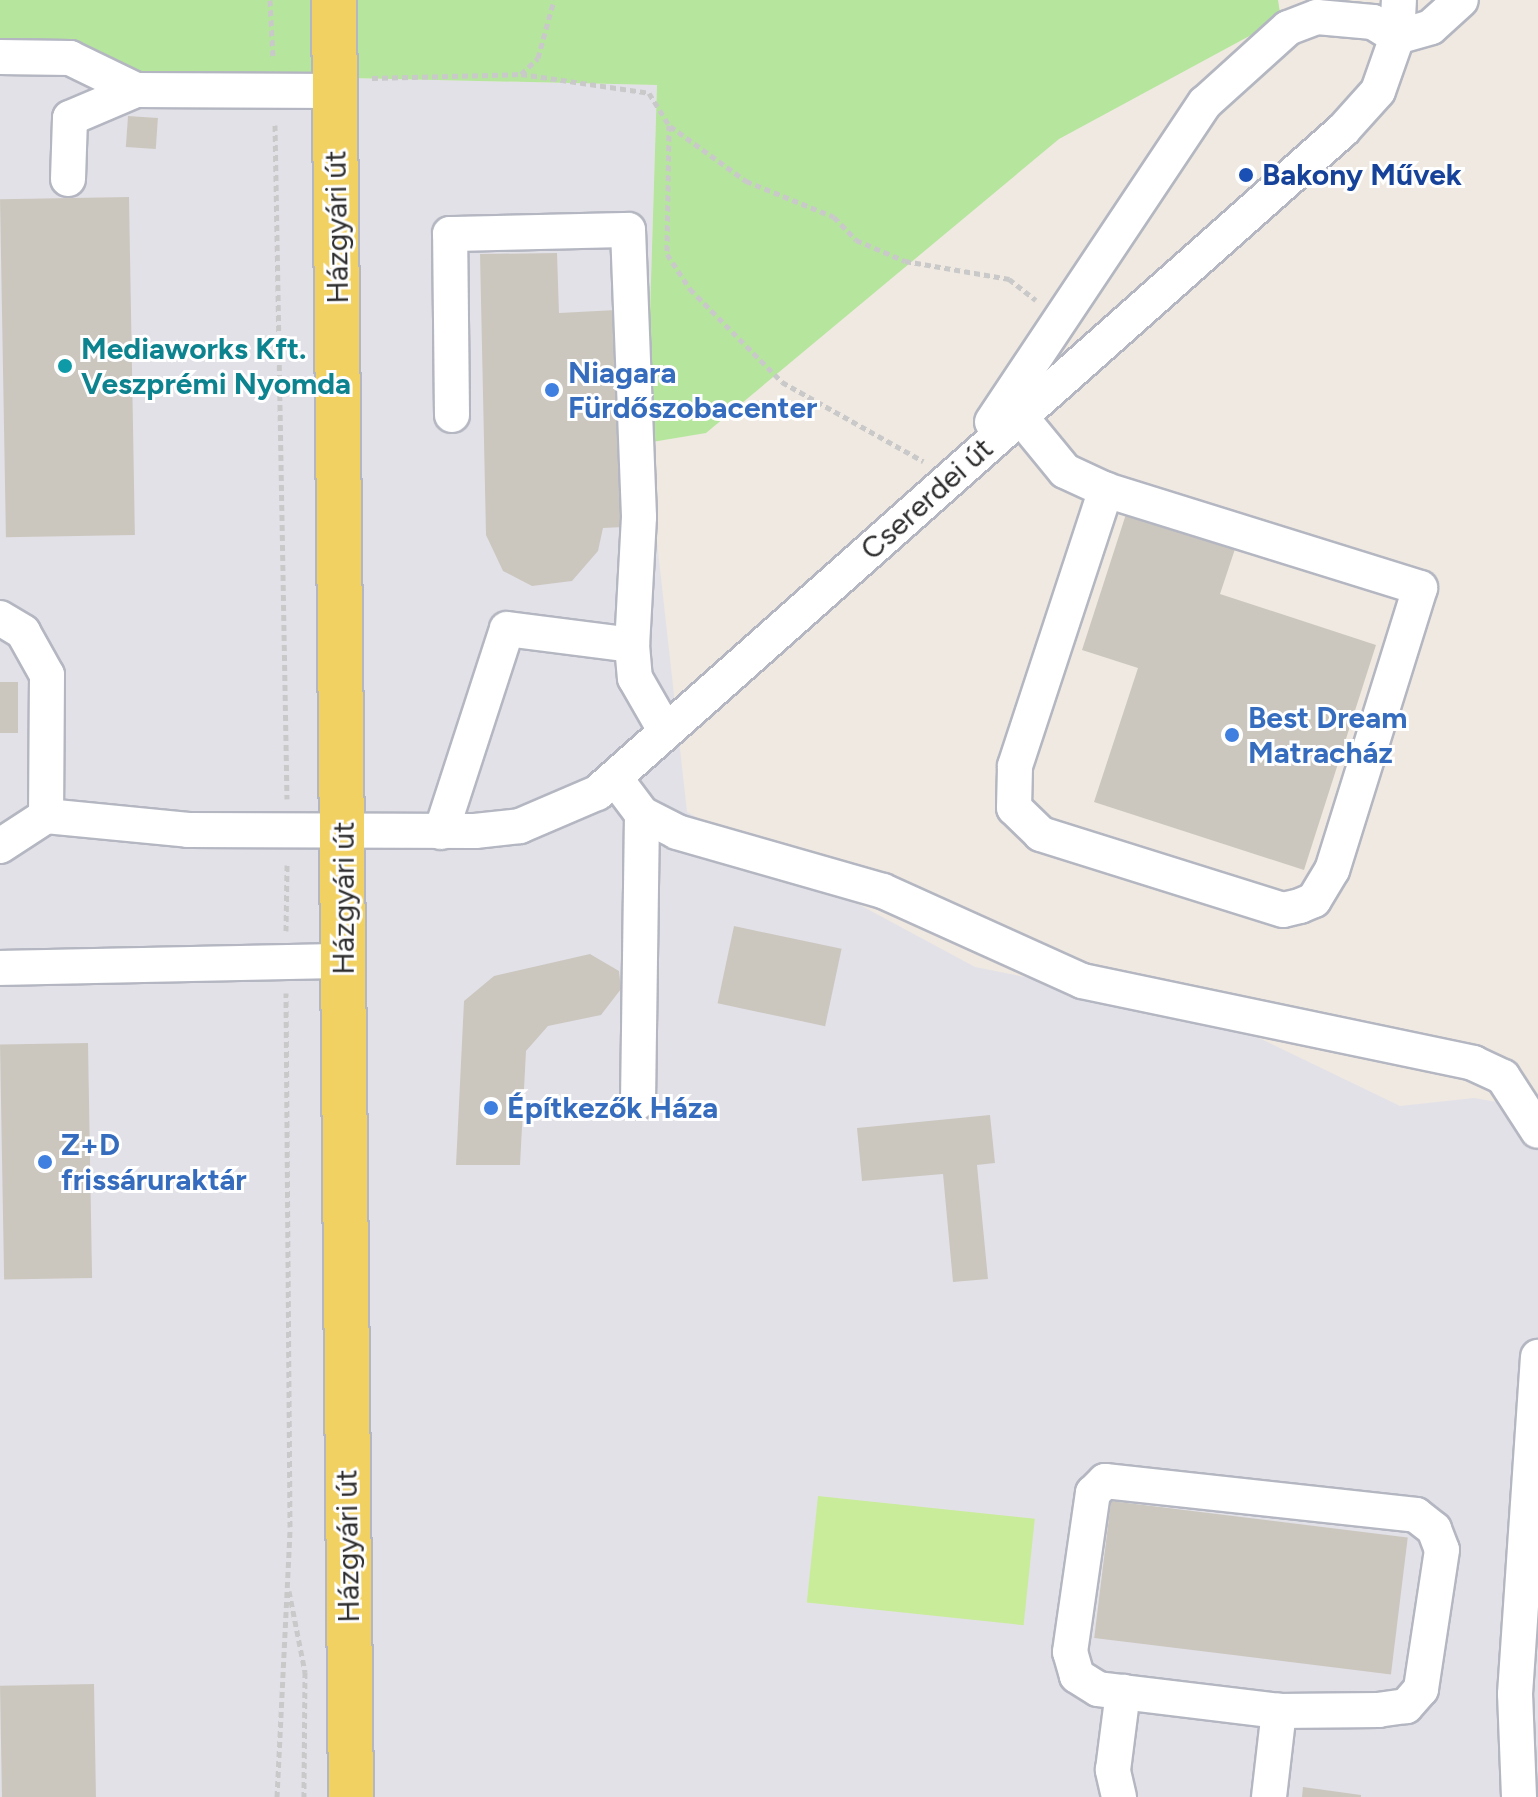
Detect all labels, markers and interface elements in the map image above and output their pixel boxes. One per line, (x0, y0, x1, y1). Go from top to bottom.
street label: Házgyári út (318, 150, 356, 304)
place label: Bakony Művek (1262, 157, 1462, 193)
marker: Bakony Művek (1237, 166, 1255, 184)
place label: Mediaworks Kft. Veszprémi Nyomda (81, 331, 351, 402)
place label: Niagara Fürdőszobacenter (568, 355, 817, 426)
marker: Mediaworks Kft. Veszprémi Nyomda (56, 357, 74, 375)
marker: Niagara Fürdőszobacenter (543, 381, 561, 399)
street label: Csererdei út (854, 430, 1000, 568)
place label: Best Dream Matracház (1248, 700, 1407, 770)
marker: Best Dream Matracház (1223, 726, 1241, 744)
street label: Házgyári út (326, 821, 362, 975)
place label: Építkezők Háza (507, 1090, 718, 1126)
marker: Építkezők Háza (482, 1099, 500, 1117)
place label: Z+D frissáruraktár (61, 1127, 247, 1198)
marker: Z+D frissáruraktár (36, 1153, 54, 1171)
street label: Házgyári út (329, 1469, 367, 1623)

